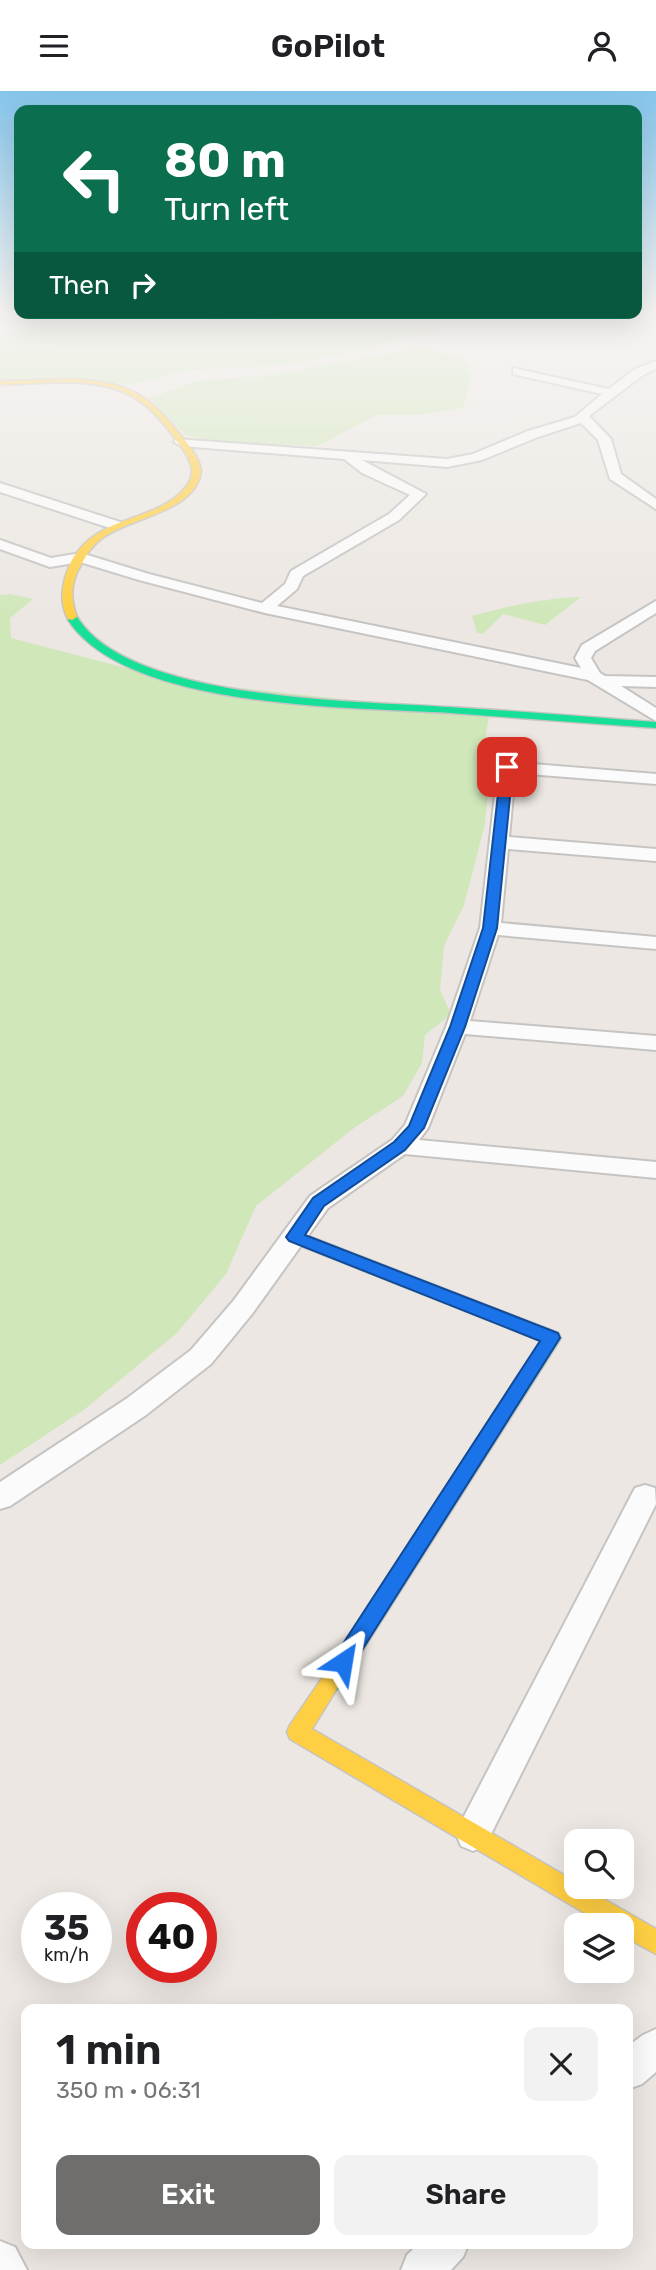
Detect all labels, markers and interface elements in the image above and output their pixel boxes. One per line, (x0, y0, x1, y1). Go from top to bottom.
icon: menu (35, 27, 73, 65)
text: GoPilot (271, 27, 385, 65)
icon: person (583, 27, 621, 65)
text: 80 m (164, 131, 286, 189)
icon: left (49, 133, 140, 224)
text: Turn left (164, 190, 289, 228)
icon: right (124, 266, 162, 304)
text: Then (49, 270, 110, 301)
pin (477, 737, 537, 797)
icon: arrive (488, 748, 526, 786)
position arrow (306, 1625, 380, 1699)
map controls (564, 1829, 634, 1983)
button: search (564, 1829, 634, 1899)
speed limit sign: 40 (126, 1892, 217, 1983)
text: 35 (44, 1907, 89, 1949)
button: layers (564, 1913, 634, 1983)
text: km/h (44, 1944, 89, 1966)
text: 1 min (56, 2025, 162, 2075)
button: close (524, 2027, 598, 2101)
text: 350 m · 06:31 (56, 2076, 201, 2104)
button: Exit (56, 2155, 320, 2235)
button: Share (334, 2155, 598, 2235)

